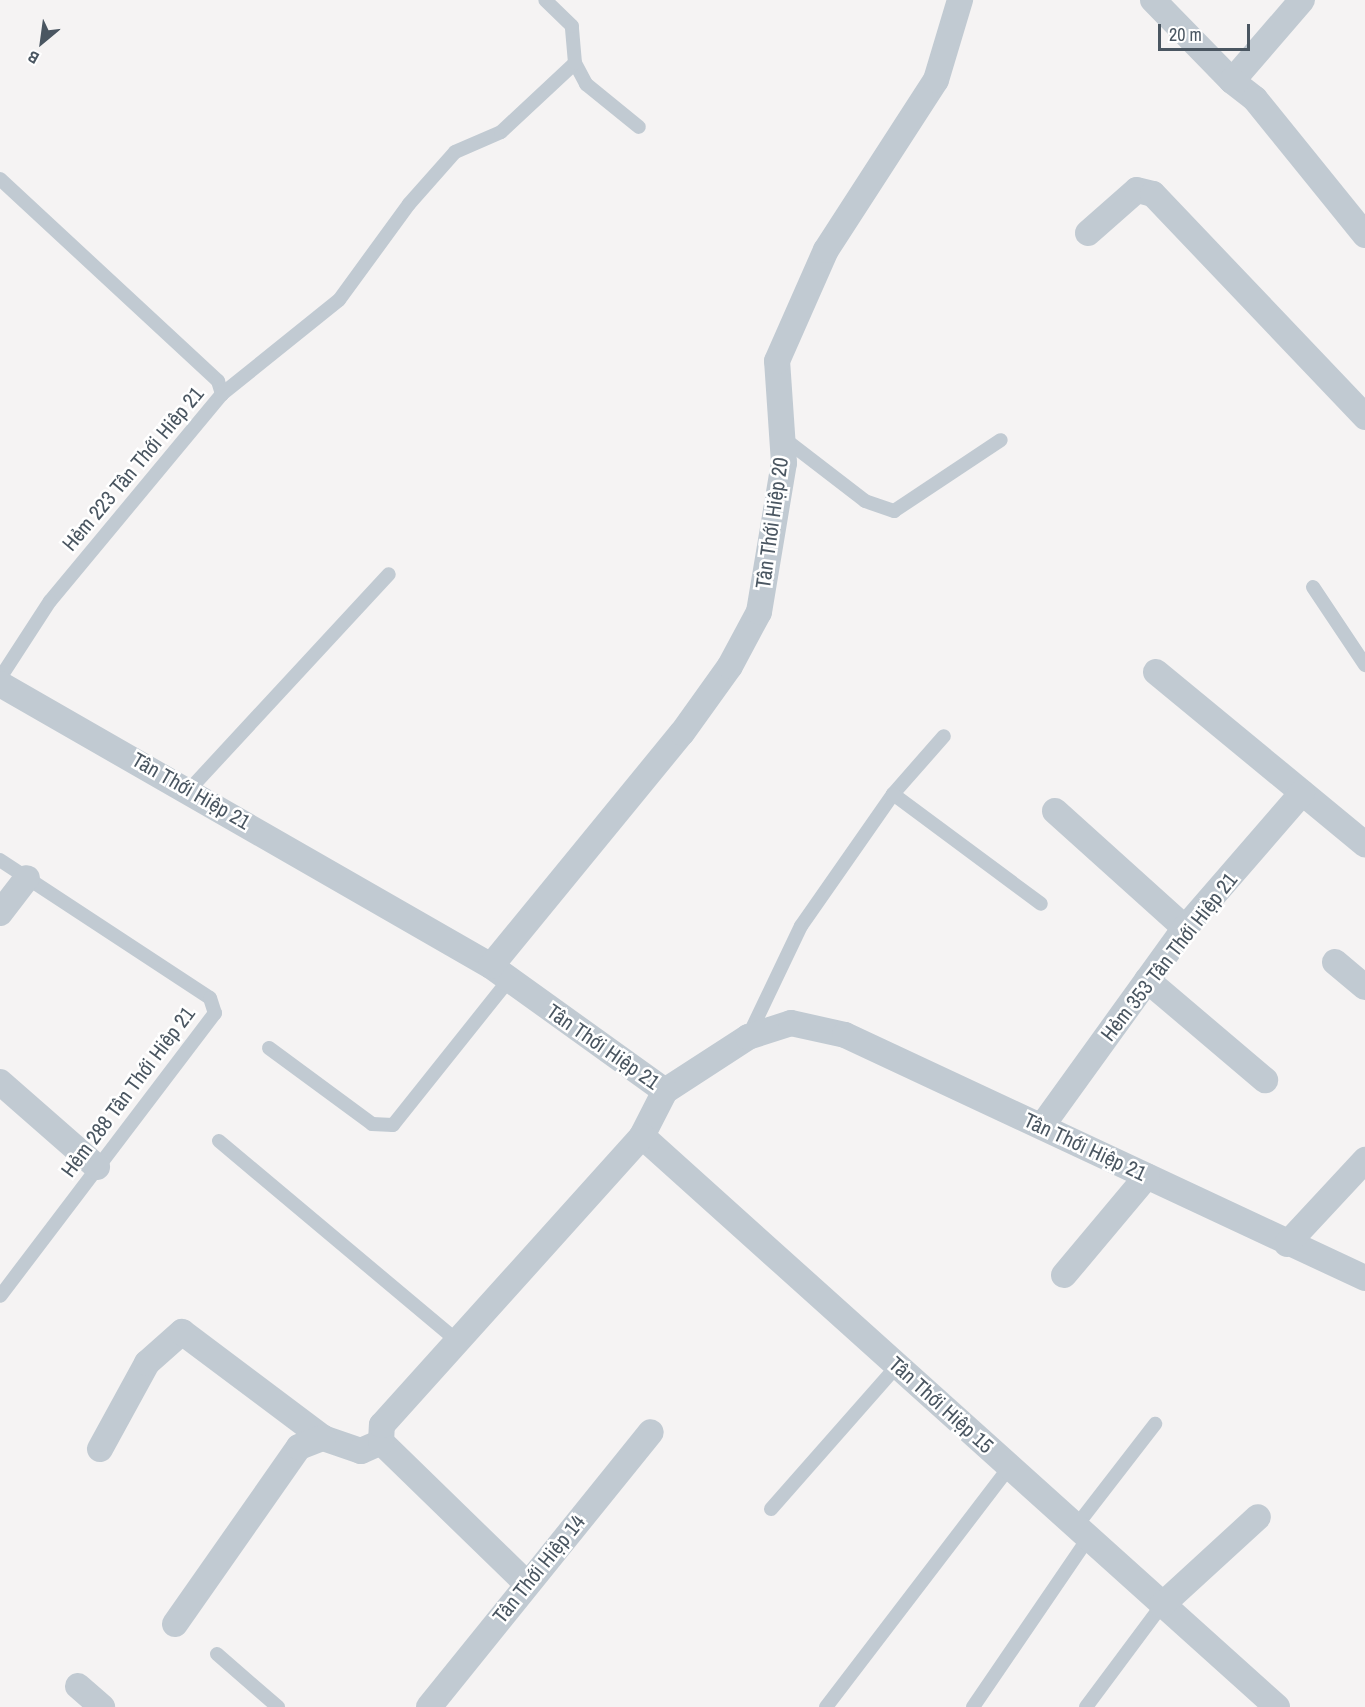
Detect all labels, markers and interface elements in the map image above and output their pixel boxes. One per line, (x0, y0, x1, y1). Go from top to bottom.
north arrow (12, 12, 72, 72)
scale bar (1161, 12, 1252, 50)
text: 20 m (1169, 22, 1202, 47)
text: B (24, 46, 43, 70)
street label: Hẻm 223 Tân Thới Hiêp 21 (57, 382, 209, 556)
street label: Tân Thới Hiệp 20 (750, 456, 794, 590)
street label: Tân Thới Hiệp 21 (127, 747, 255, 835)
street label: Hẻm 353 Tân Thới Hiệp 21 (1095, 868, 1243, 1046)
street label: Tân Thới Hiệp 21 (542, 999, 664, 1095)
street label: Hẻm 288 Tân Thới Hiêp 21 (56, 1002, 200, 1182)
street label: Tân Thới Hiệp 21 (1020, 1108, 1150, 1186)
street label: Tân Thới Hiệp 15 (883, 1351, 999, 1459)
street label: Tân Thới Hiệp 14 (488, 1510, 590, 1628)

